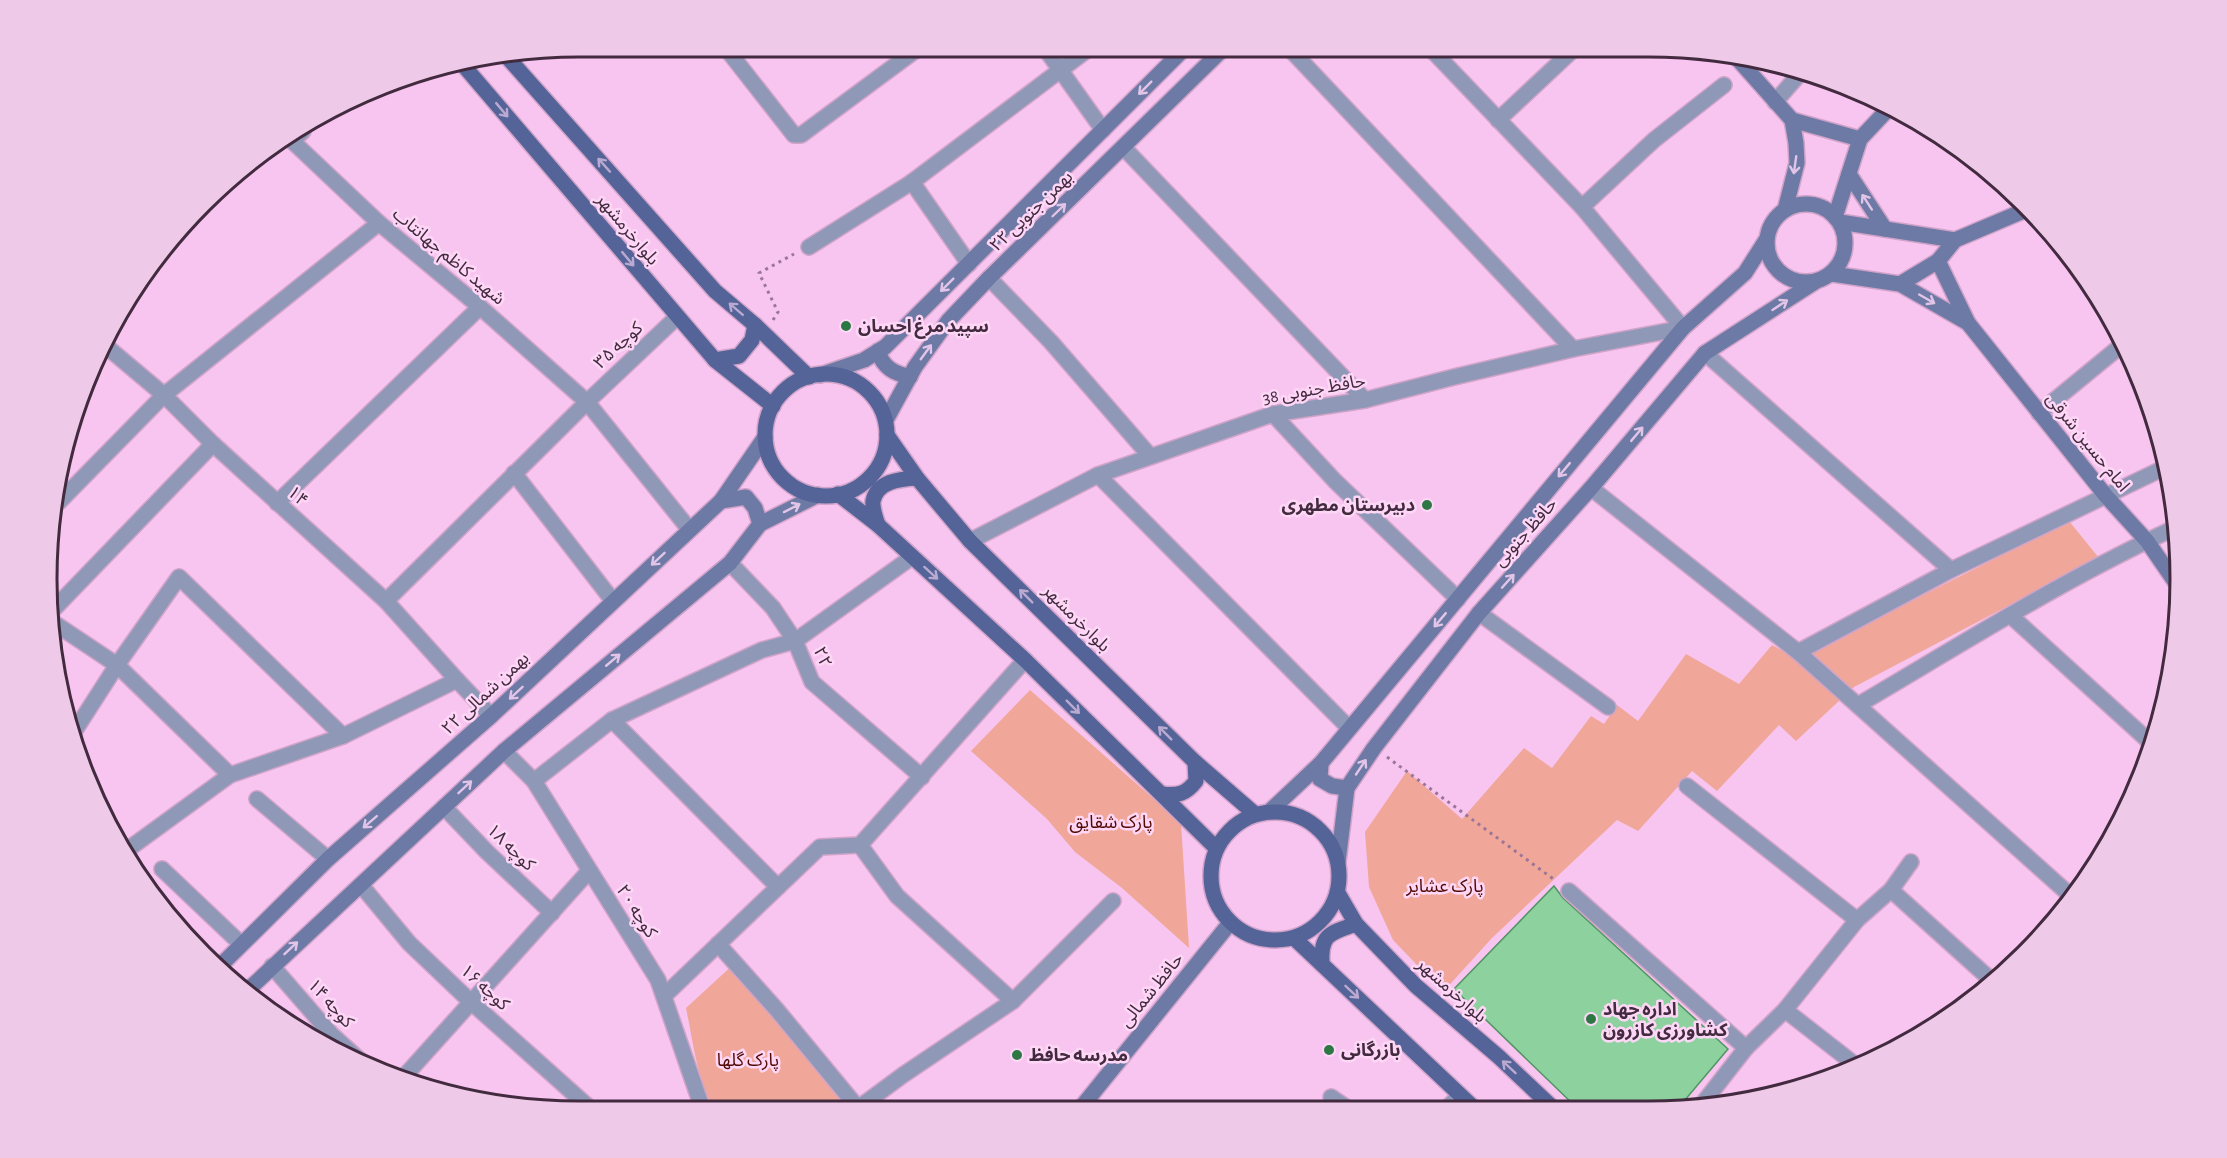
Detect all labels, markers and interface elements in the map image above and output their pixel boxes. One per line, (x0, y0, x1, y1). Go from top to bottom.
one-way arrow (1137, 81, 1152, 96)
one-way arrow (495, 102, 508, 118)
one-way arrow (1790, 155, 1801, 175)
one-way arrow (597, 158, 611, 173)
street label: ۲۲ بهمن جنوبی (987, 168, 1077, 256)
street label: بلوارخرمشهر (591, 190, 662, 269)
one-way arrow (1861, 194, 1873, 210)
one-way arrow (1052, 203, 1067, 218)
street label: شهید کاظم جهانتاب (387, 205, 508, 311)
one-way arrow (621, 251, 634, 267)
one-way arrow (940, 278, 955, 293)
one-way arrow (1918, 294, 1935, 306)
one-way arrow (1771, 299, 1788, 311)
one-way arrow (728, 302, 744, 315)
place label: سپید مرغ احسان (858, 317, 989, 339)
street label: کوچه ۳۵ (591, 319, 647, 373)
marker: سپید مرغ احسان (839, 319, 853, 333)
one-way arrow (920, 345, 932, 361)
street label: حافظ جنوبی 38 (1261, 372, 1367, 409)
street label: امام حسین شرقی (2039, 390, 2132, 498)
one-way arrow (1630, 426, 1643, 442)
one-way arrow (1558, 462, 1571, 478)
street label: ۱۴ (284, 483, 311, 510)
street label: حافظ جنوبی (1491, 495, 1562, 571)
place label: دبیرستان مطهری (1281, 497, 1415, 516)
marker: دبیرستان مطهری (1420, 498, 1434, 512)
one-way arrow (782, 502, 800, 513)
one-way arrow (650, 551, 665, 566)
one-way arrow (923, 566, 938, 580)
one-way arrow (1501, 573, 1515, 588)
street label: بلوارخرمشهر (1038, 581, 1113, 657)
one-way arrow (1019, 589, 1034, 603)
one-way arrow (1433, 612, 1447, 627)
street label: ۲۲ (810, 644, 834, 670)
street label: ۲۲ بهمن شمالی (439, 649, 533, 739)
one-way arrow (605, 654, 621, 667)
one-way arrow (509, 685, 524, 700)
one-way arrow (1065, 699, 1080, 714)
one-way arrow (1158, 725, 1173, 740)
one-way arrow (1355, 758, 1368, 775)
one-way arrow (457, 780, 472, 794)
park label: پارک شقایق (1069, 814, 1153, 833)
one-way arrow (363, 815, 378, 829)
street label: کوچه ۱۸ (482, 821, 538, 876)
park label: پارک عشایر (1405, 878, 1484, 897)
street label: کوچه ۲۰ (612, 882, 660, 942)
one-way arrow (283, 942, 298, 956)
street label: حافظ شمالی (1117, 950, 1188, 1032)
street label: بلوارخرمشهر (1412, 954, 1490, 1027)
street label: کوچه ۱۶ (456, 961, 513, 1015)
street label: کوچه ۱۴ (303, 976, 357, 1033)
one-way arrow (1344, 985, 1359, 1000)
place label: اداره جهاد کشاورزی کازرون (1603, 1001, 1728, 1041)
marker: اداره جهاد کشاورزی کازرون (1584, 1012, 1598, 1026)
place label: بازرگانی (1341, 1040, 1400, 1061)
marker: بازرگانی (1322, 1043, 1336, 1057)
place label: مدرسه حافظ (1029, 1046, 1128, 1066)
marker: مدرسه حافظ (1010, 1048, 1024, 1062)
park label: پارک گلها (717, 1051, 779, 1071)
one-way arrow (1502, 1060, 1517, 1074)

